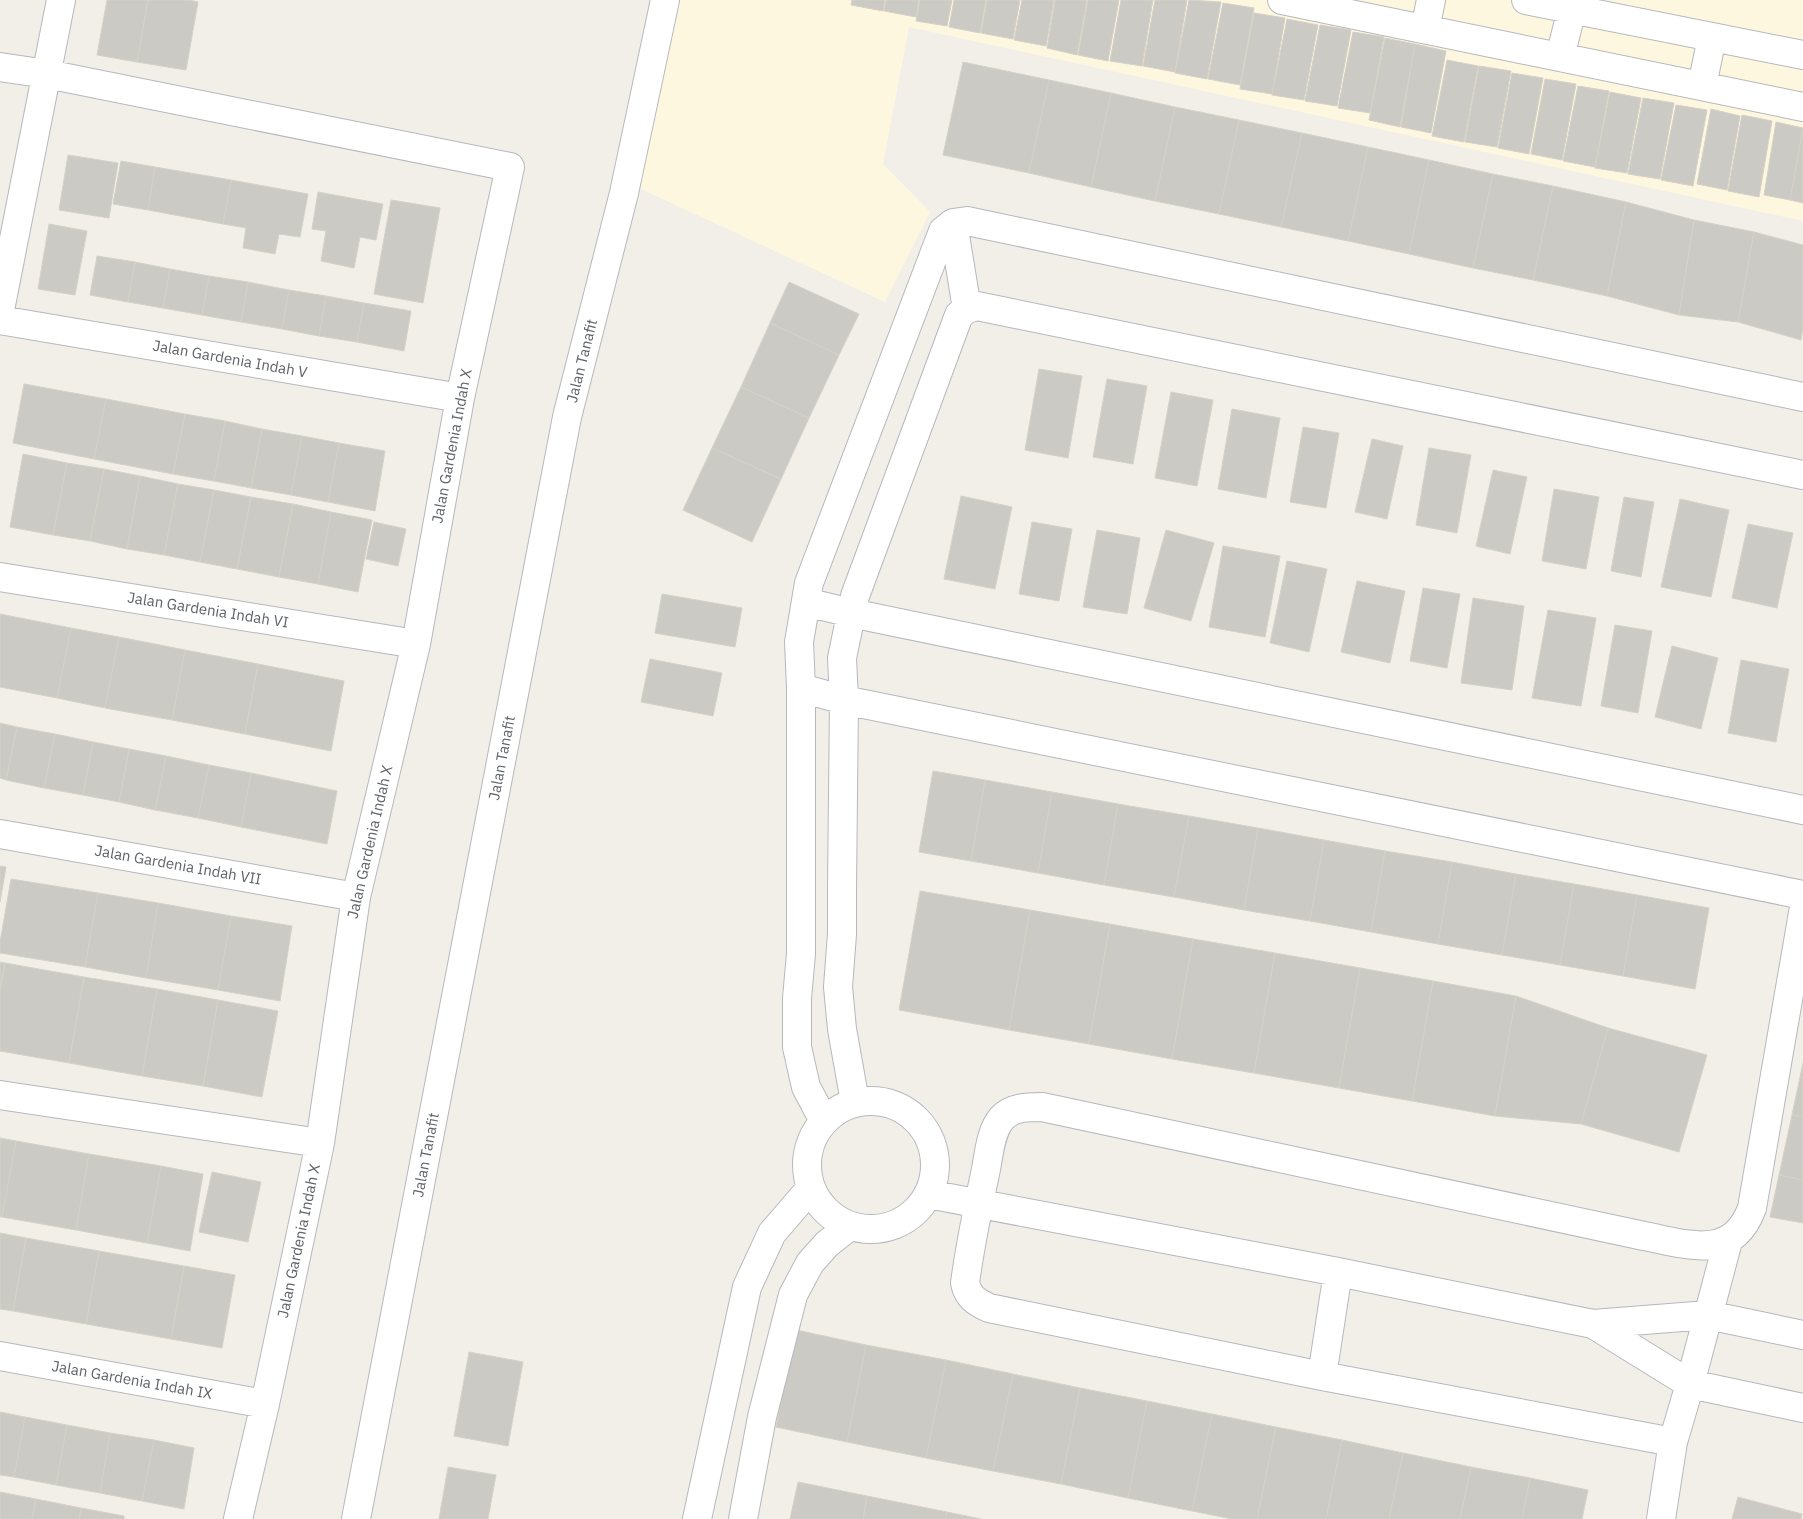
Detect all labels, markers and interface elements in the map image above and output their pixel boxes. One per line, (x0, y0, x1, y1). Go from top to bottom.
street label: Jalan Tanafit (562, 317, 601, 405)
street label: Jalan Gardenia Indah V (151, 336, 309, 381)
street label: Jalan Gardenia Indah X (427, 367, 476, 525)
street label: Jalan Gardenia Indah VI (126, 587, 290, 632)
street label: Jalan Tanafit (484, 714, 519, 802)
street label: Jalan Gardenia Indah X (343, 763, 396, 920)
street label: Jalan Gardenia Indah VII (93, 840, 263, 889)
street label: Jalan Tanafit (408, 1111, 443, 1199)
street label: Jalan Gardenia Indah X (273, 1162, 324, 1320)
street label: Jalan Gardenia Indah IX (50, 1356, 214, 1403)

